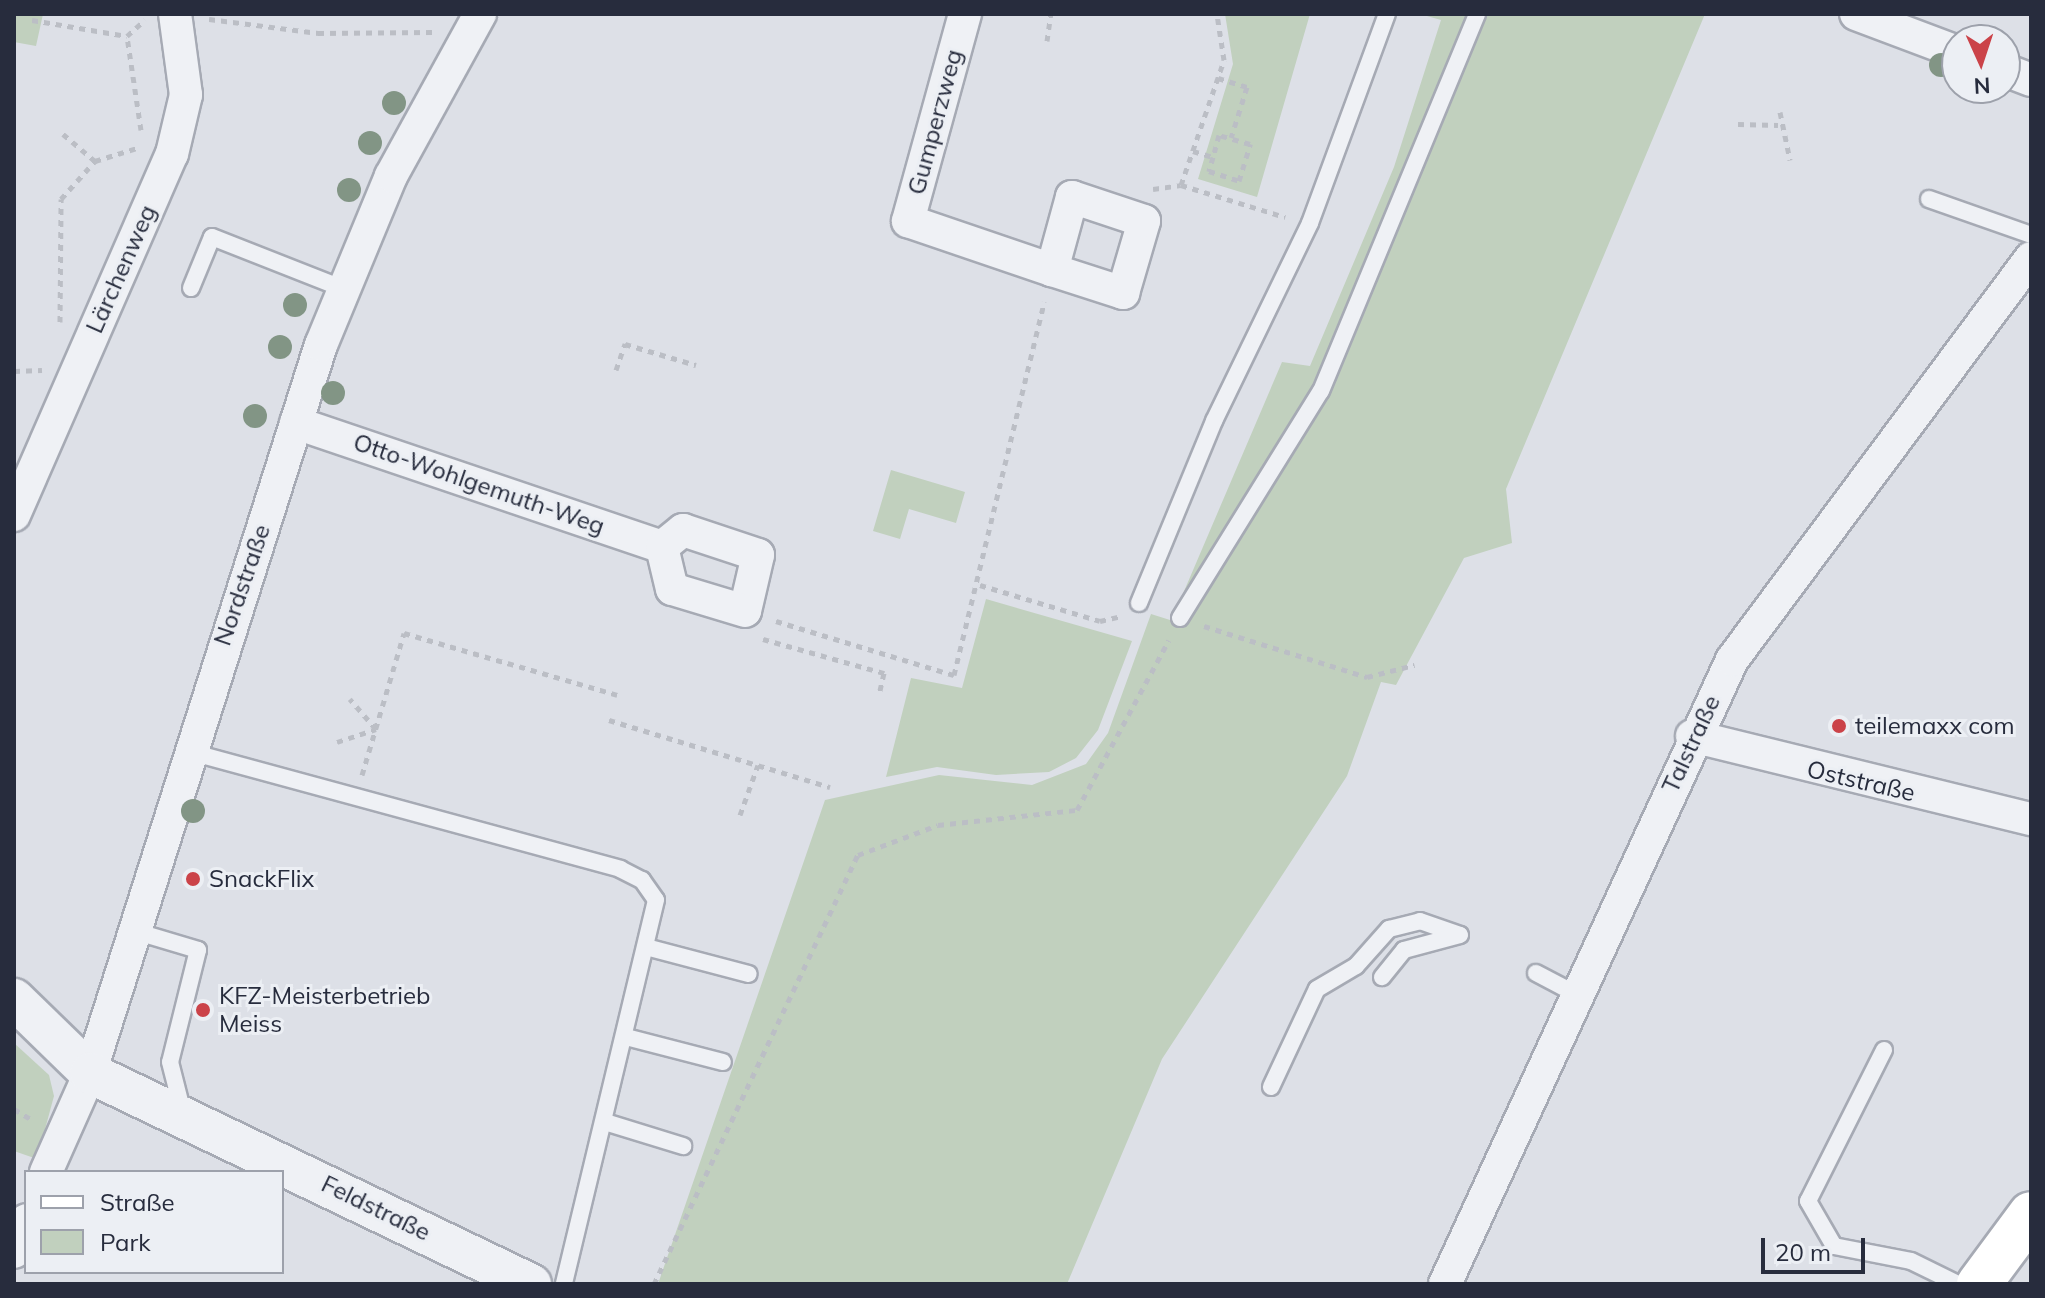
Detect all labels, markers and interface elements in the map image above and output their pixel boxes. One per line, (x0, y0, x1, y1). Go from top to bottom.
north arrow (1941, 24, 2021, 104)
street label: Gumperzweg (902, 46, 968, 198)
text: N (1973, 72, 1991, 100)
street label: Lärchenweg (80, 200, 162, 338)
street label: Otto-Wohlgemuth-Weg (350, 427, 608, 541)
street label: Nordstraße (208, 521, 276, 649)
street label: Talstraße (1656, 691, 1726, 797)
place label: teilemaxx com (1855, 712, 2015, 740)
marker: teilemaxx com (1830, 717, 1848, 735)
street label: Oststraße (1804, 755, 1918, 807)
place label: SnackFlix (209, 865, 314, 893)
marker: SnackFlix (184, 870, 202, 888)
place label: KFZ-Meisterbetrieb Meiss (219, 982, 430, 1038)
marker: KFZ-Meisterbetrieb Meiss (194, 1001, 212, 1019)
street label: Feldstraße (317, 1169, 435, 1247)
legend (24, 1170, 284, 1274)
text: Straße (100, 1187, 175, 1217)
scale bar (1765, 1222, 1869, 1272)
text: Park (100, 1227, 151, 1257)
text: 20 m (1775, 1237, 1831, 1267)

